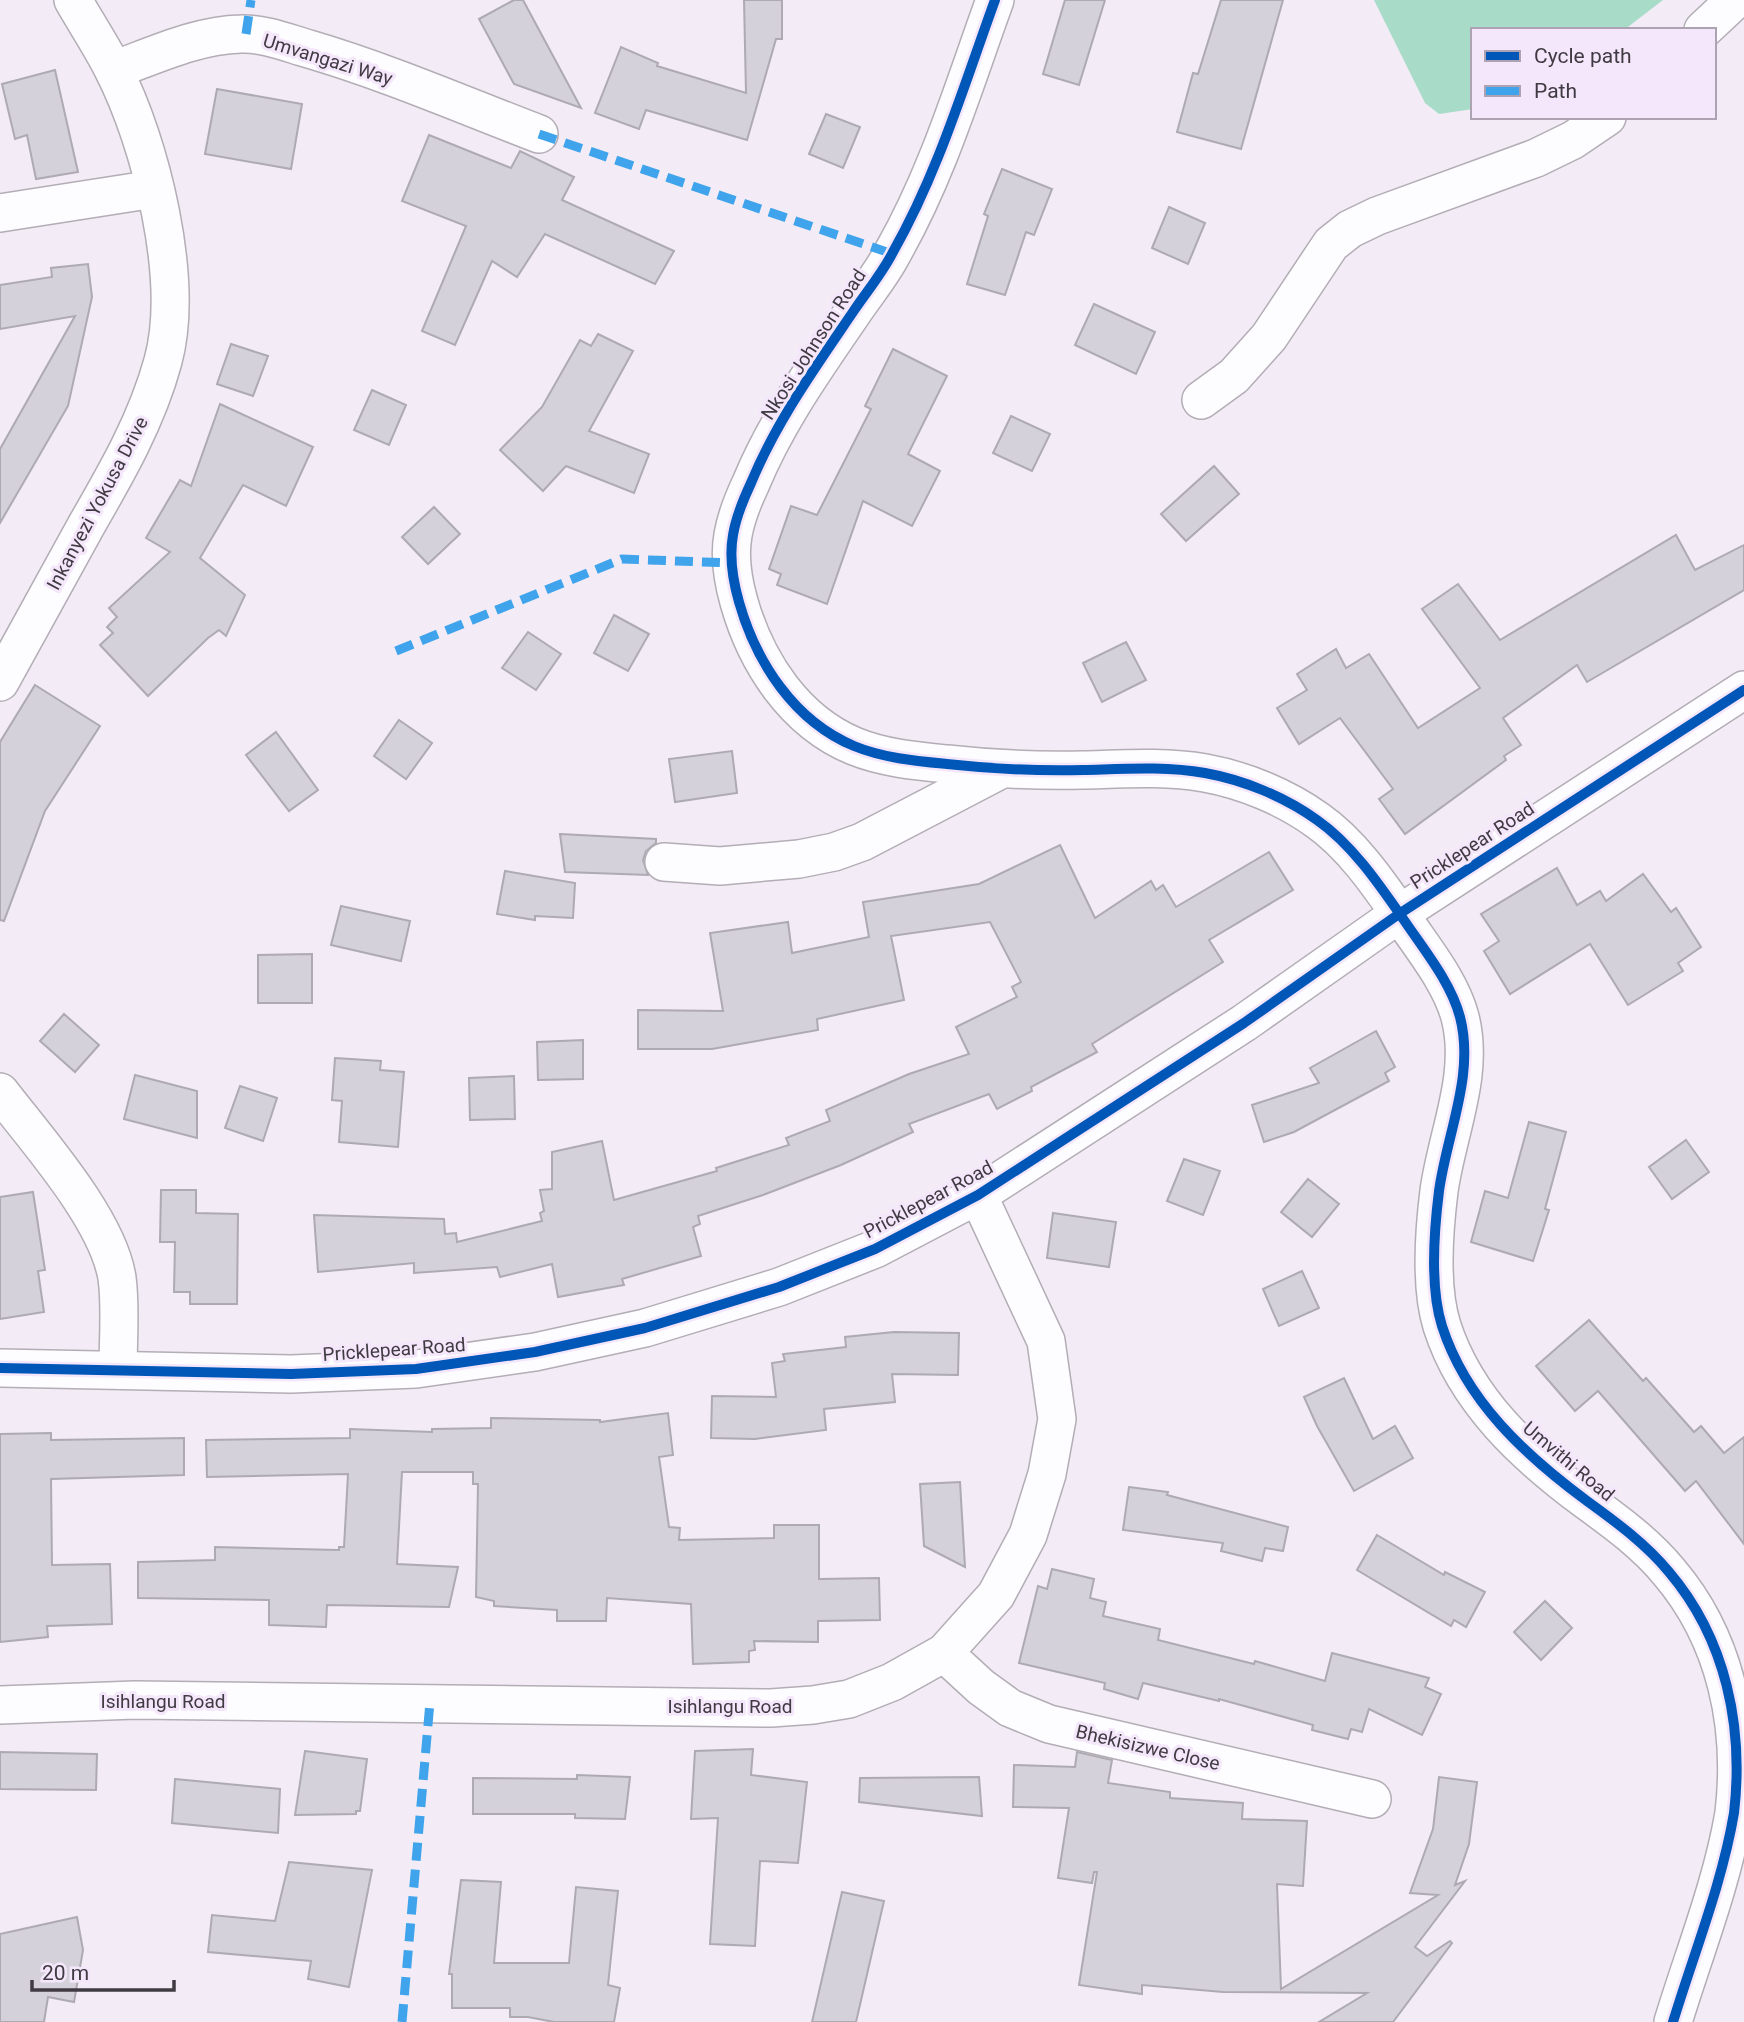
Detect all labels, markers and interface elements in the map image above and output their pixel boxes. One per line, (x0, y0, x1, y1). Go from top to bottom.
legend (1471, 28, 1716, 119)
street label: Umvangazi Way (260, 29, 395, 90)
text: Cycle path (1534, 44, 1632, 68)
text: Path (1534, 79, 1577, 103)
street label: Nkosi Johnson Road (756, 265, 871, 424)
street label: Inkanyezi Yokusa Drive (42, 413, 153, 594)
street label: Pricklepear Road (1406, 797, 1539, 894)
street label: Pricklepear Road (860, 1156, 997, 1243)
street label: Pricklepear Road (322, 1333, 466, 1366)
street label: Umvithi Road (1518, 1416, 1619, 1506)
street label: Isihlangu Road (101, 1690, 225, 1713)
street label: Isihlangu Road (668, 1695, 792, 1718)
street label: Bhekisizwe Close (1074, 1720, 1222, 1775)
scale bar (32, 1948, 173, 1992)
text: 20 m (42, 1961, 89, 1985)

